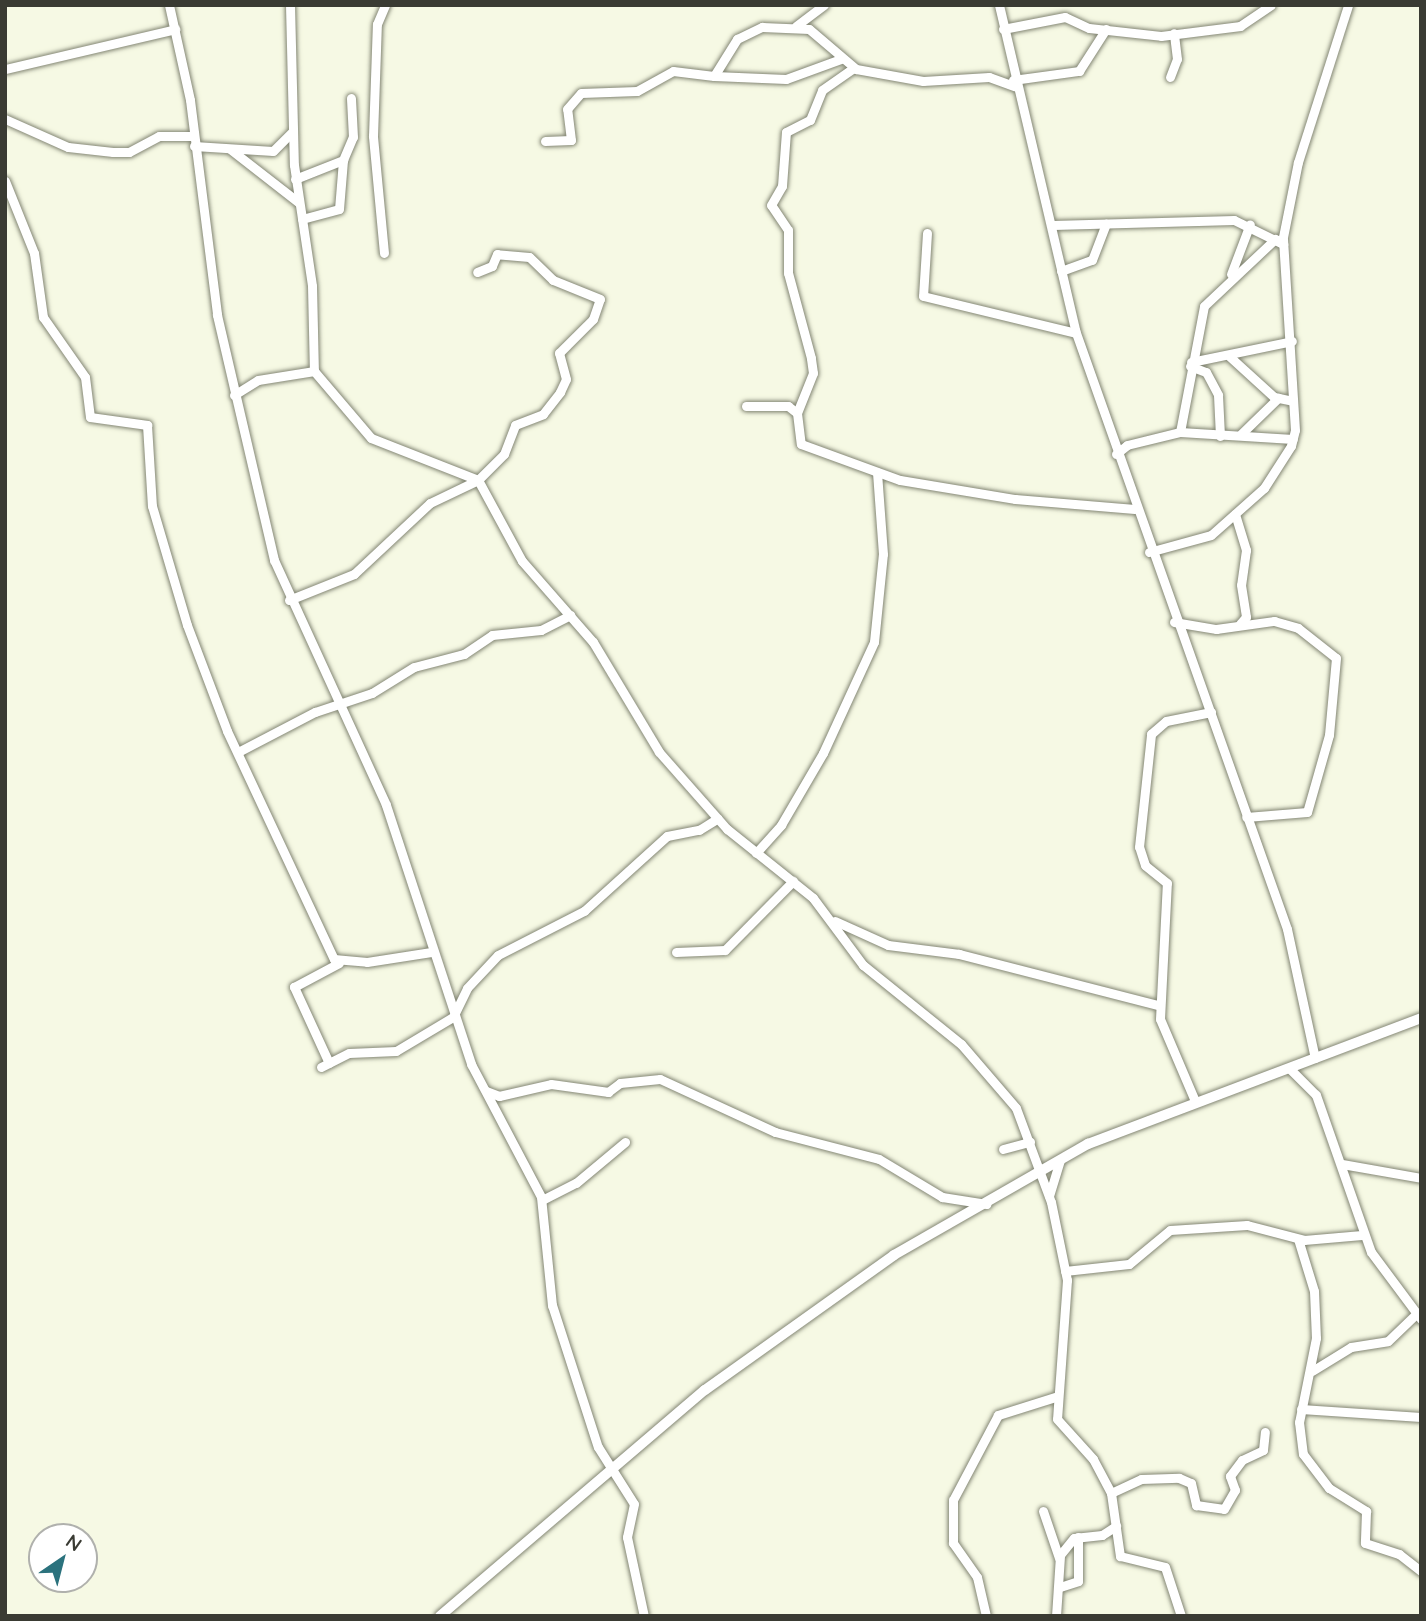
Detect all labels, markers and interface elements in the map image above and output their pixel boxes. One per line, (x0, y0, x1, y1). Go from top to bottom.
north arrow (28, 1523, 98, 1593)
text: N (61, 1529, 87, 1556)

